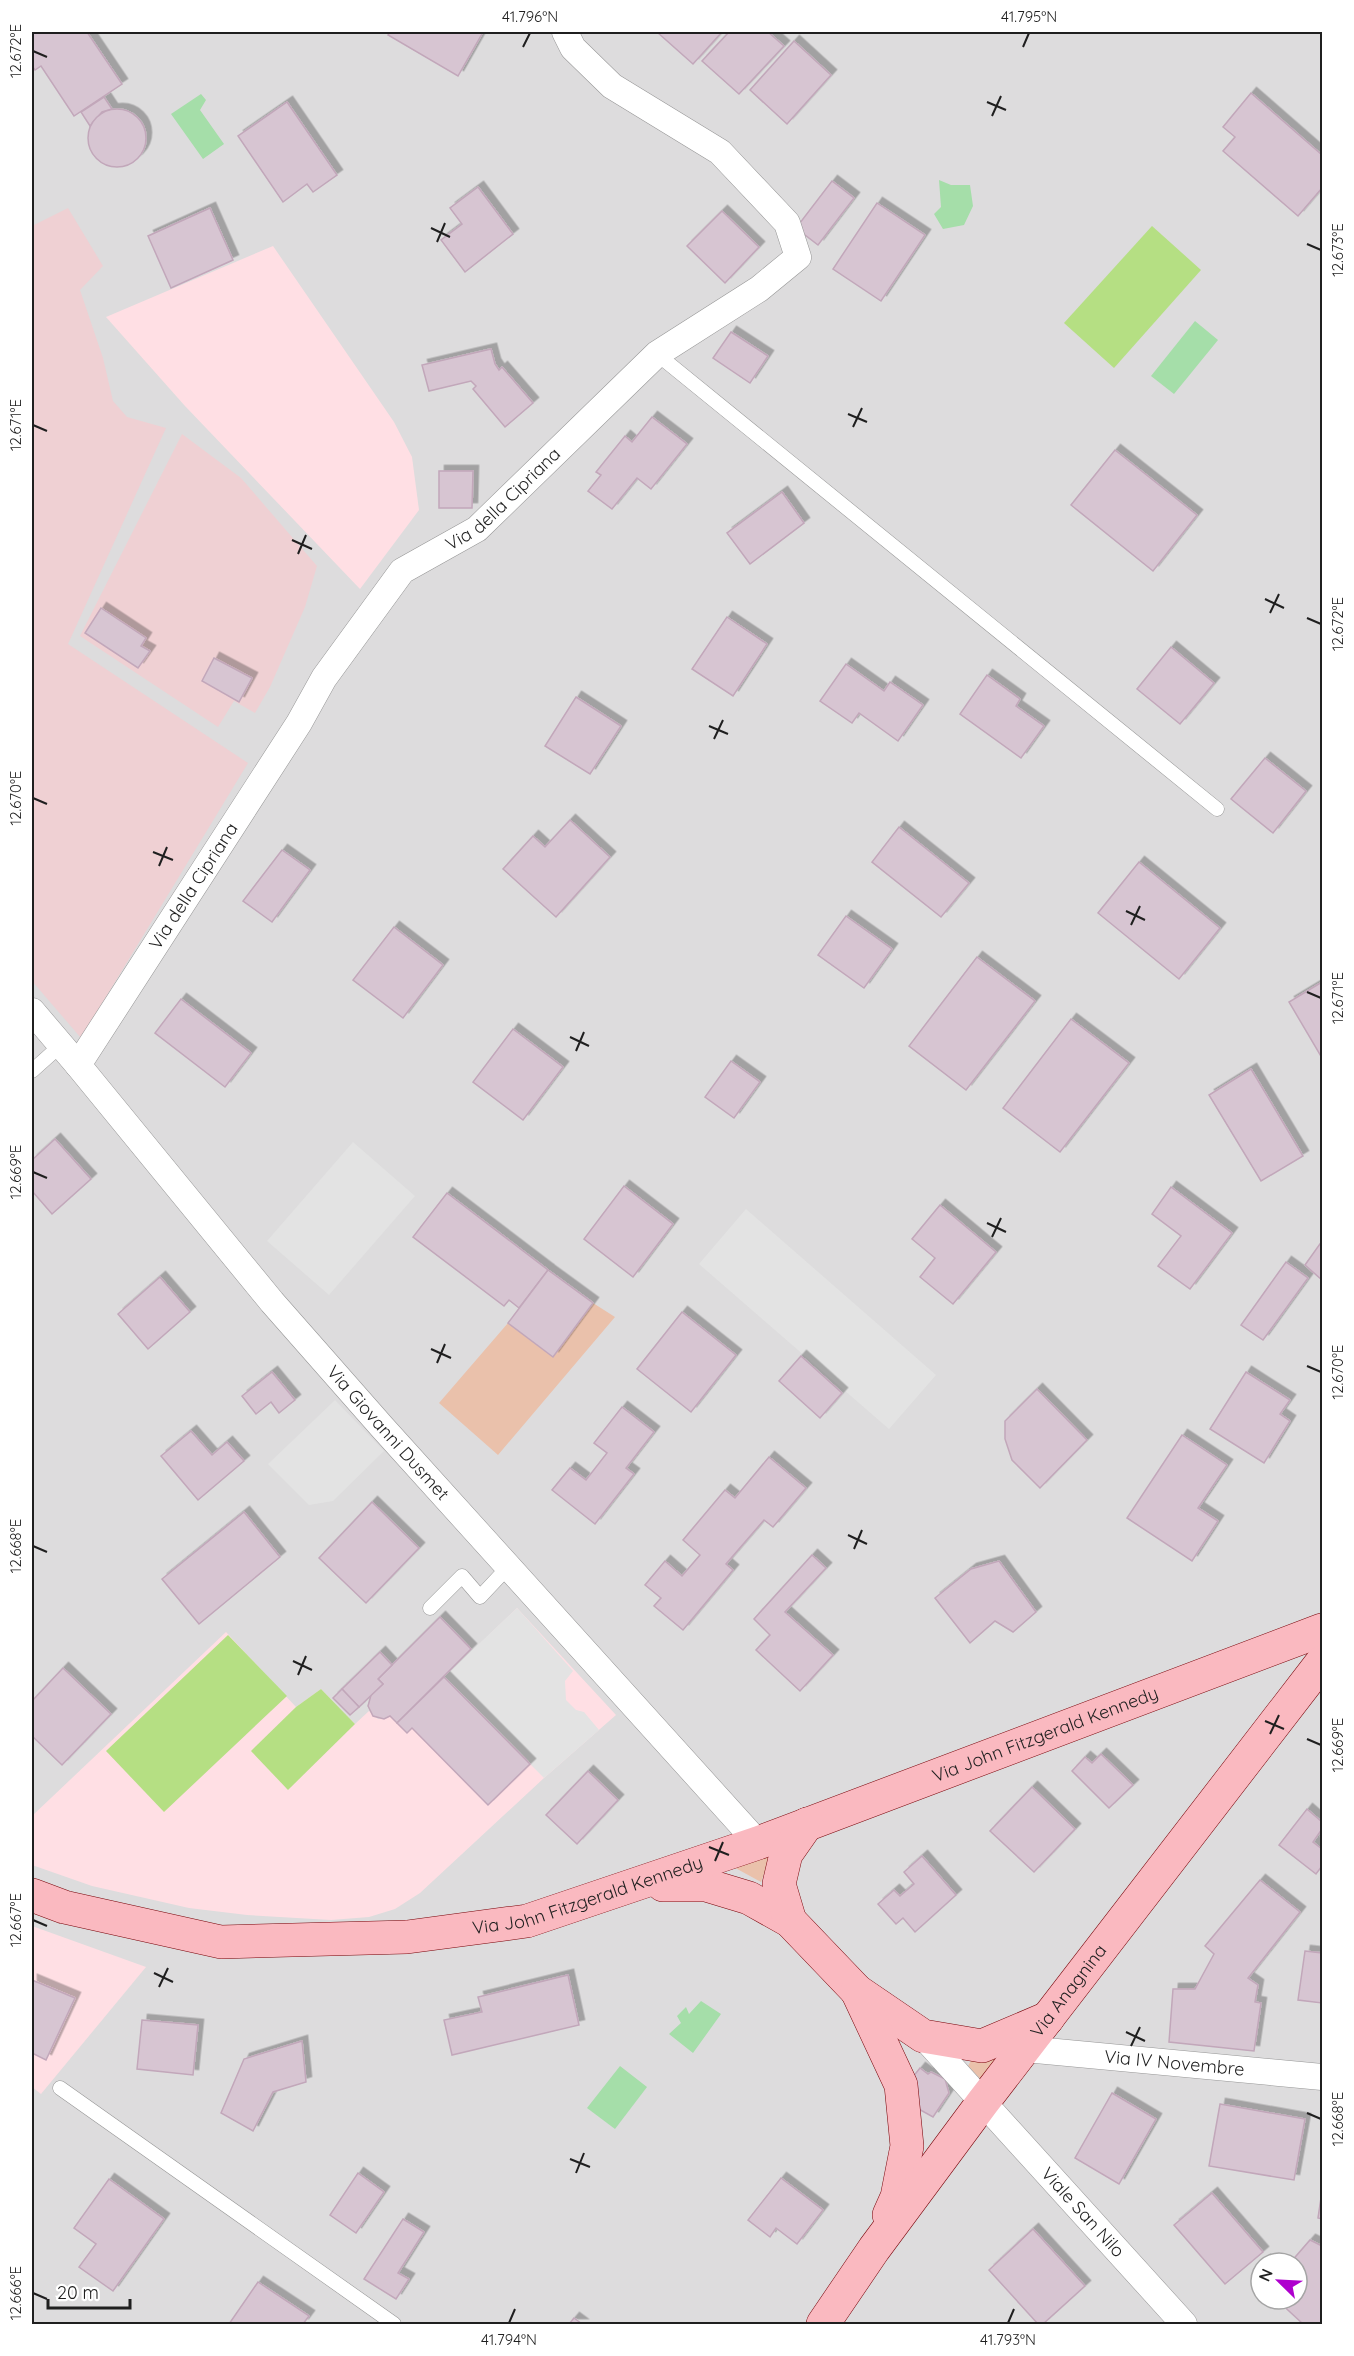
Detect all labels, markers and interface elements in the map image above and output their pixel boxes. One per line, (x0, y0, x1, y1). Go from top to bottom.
text: 41.796°N (502, 7, 558, 26)
text: 41.795°N (1001, 7, 1057, 26)
text: 12.672°E (6, 24, 25, 78)
text: 12.673°E (1328, 223, 1347, 277)
text: 12.671°E (6, 399, 25, 451)
street label: Via della Cipriana (441, 442, 565, 555)
text: 12.672°E (1328, 597, 1347, 651)
text: 12.670°E (6, 771, 25, 825)
street label: Via della Cipriana (144, 818, 243, 954)
text: 12.671°E (1328, 972, 1347, 1024)
text: 12.669°E (6, 1145, 25, 1199)
text: 12.670°E (1328, 1345, 1347, 1399)
street label: Via Giovanni Dusmet (322, 1360, 455, 1505)
text: 12.668°E (6, 1519, 25, 1573)
street label: Via John Fitzgerald Kennedy (929, 1681, 1161, 1787)
text: 12.669°E (1328, 1718, 1347, 1772)
street label: Via John Fitzgerald Kennedy (471, 1851, 706, 1939)
text: 12.667°E (6, 1893, 25, 1947)
street label: Via Anagnina (1025, 1939, 1111, 2042)
street label: Via IV Novembre (1103, 2045, 1245, 2081)
text: 12.668°E (1328, 2092, 1347, 2146)
street label: Viale San Nilo (1036, 2162, 1130, 2262)
north arrow (1249, 2251, 1309, 2311)
text: N (1254, 2265, 1277, 2284)
text: 12.666°E (6, 2266, 25, 2320)
scale bar (48, 2272, 130, 2310)
text: 20 m (57, 2281, 99, 2304)
text: 41.794°N (481, 2330, 537, 2349)
text: 41.793°N (980, 2330, 1036, 2349)

